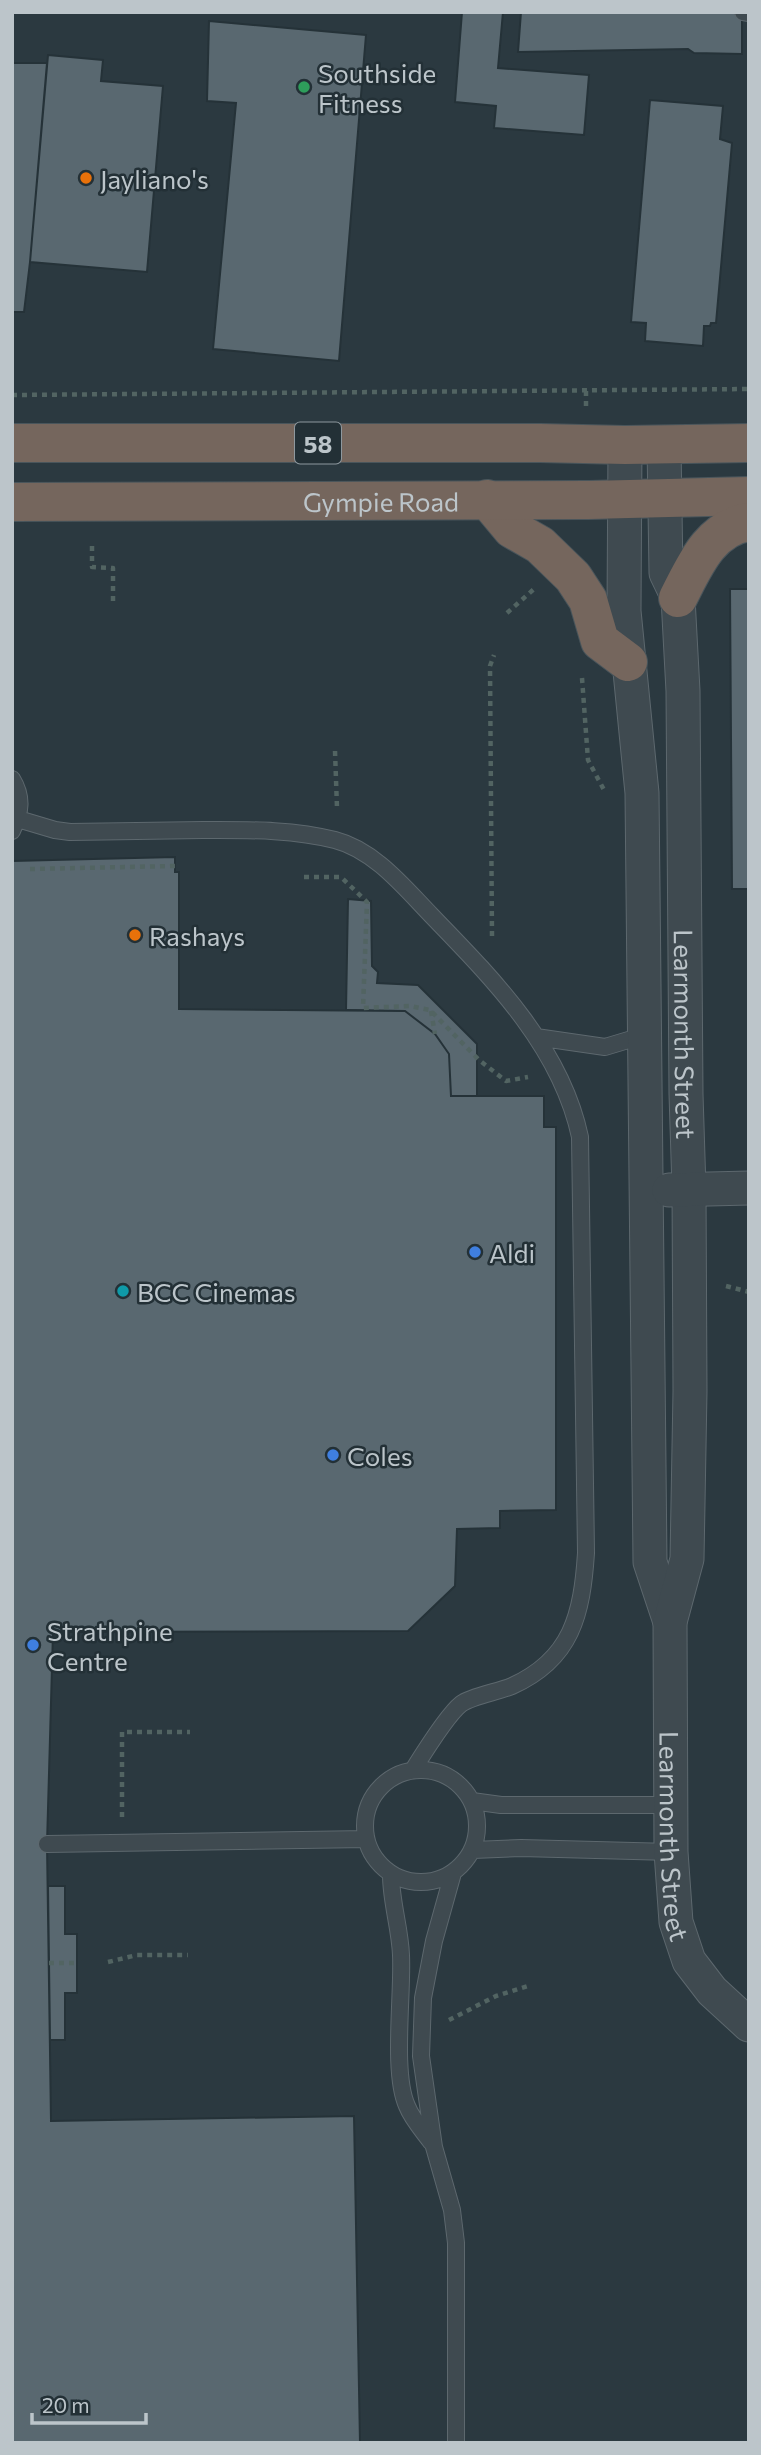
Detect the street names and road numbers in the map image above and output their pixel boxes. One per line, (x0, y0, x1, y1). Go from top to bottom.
road number: 58 (295, 422, 341, 463)
street label: Gympie Road (303, 485, 459, 516)
street label: Learmonth Street (669, 929, 703, 1140)
street label: Learmonth Street (655, 1731, 697, 1944)

